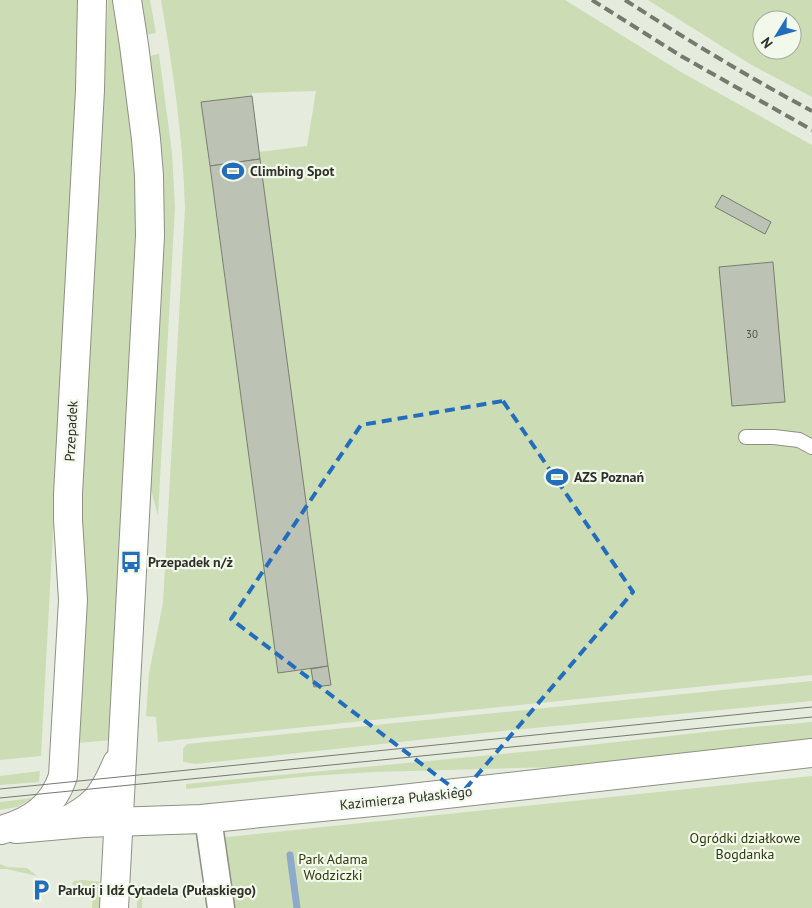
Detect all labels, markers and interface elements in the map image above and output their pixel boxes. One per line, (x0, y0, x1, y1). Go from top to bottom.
north arrow (752, 10, 802, 60)
text: N (757, 34, 777, 52)
sports icon: Climbing Spot (220, 158, 246, 184)
place label: Climbing Spot (250, 162, 334, 180)
house number: 30 (746, 327, 758, 341)
street label: Przepadek (60, 400, 82, 462)
sports icon: AZS Poznań (544, 464, 570, 490)
place label: AZS Poznań (574, 468, 644, 486)
bus stop icon: Przepadek n/ż (118, 549, 144, 575)
place label: Przepadek n/ż (148, 553, 233, 571)
street label: Kazimierza Pułaskiego (339, 782, 473, 814)
park label: Ogródki działkowe Bogdanka (690, 829, 800, 863)
park label: Park Adama Wodziczki (298, 850, 368, 884)
parking icon: Parkuj i Idź Cytadela (Pułaskiego) (28, 877, 54, 903)
place label: Parkuj i Idź Cytadela (Pułaskiego) (58, 881, 256, 899)

